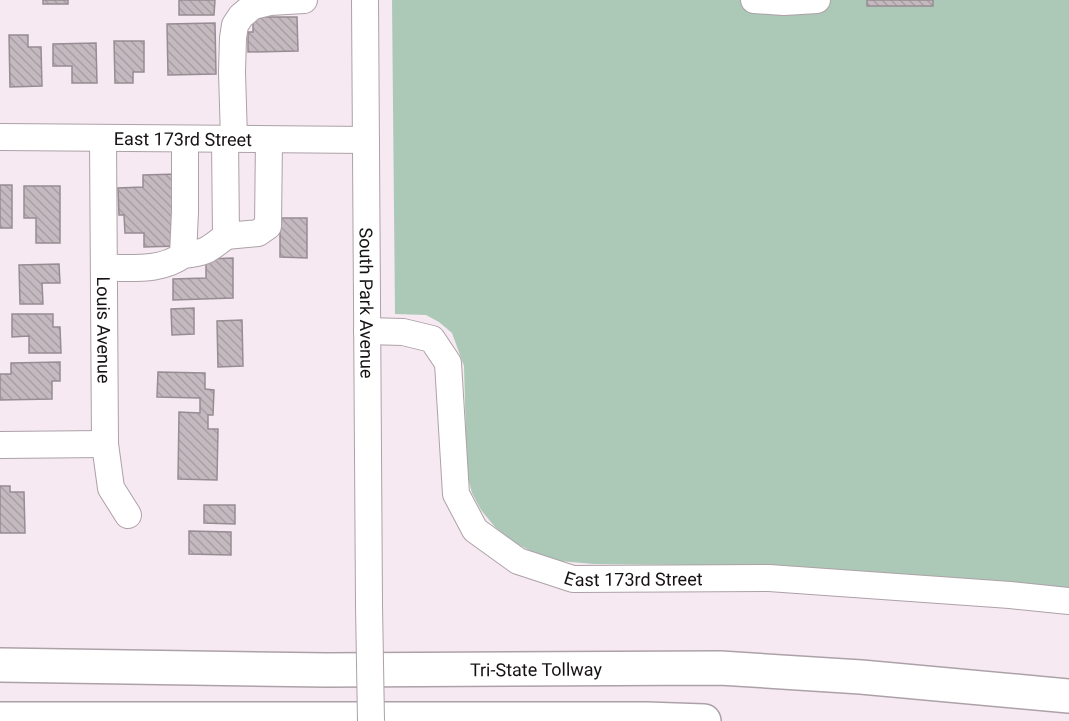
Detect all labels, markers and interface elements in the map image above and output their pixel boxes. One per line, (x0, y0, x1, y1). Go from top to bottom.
street label: East 173rd Street (114, 127, 252, 150)
street label: South Park Avenue (356, 228, 378, 378)
street label: Louis Avenue (93, 276, 115, 384)
street label: East 173rd Street (562, 566, 703, 589)
street label: Tri-State Tollway (470, 658, 603, 680)

